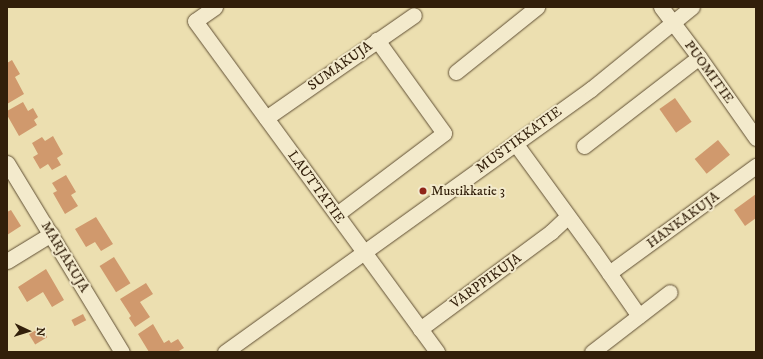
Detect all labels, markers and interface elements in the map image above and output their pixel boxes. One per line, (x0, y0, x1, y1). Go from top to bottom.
street label: PUOMITIE (681, 37, 737, 107)
street label: SUMAKUJA (305, 38, 375, 94)
street label: MUSTIKKATIE (473, 103, 565, 177)
street label: LAUTTATIE (284, 147, 348, 227)
place label: Mustikkatie 3 (431, 183, 505, 199)
marker: Mustikkatie 3 (418, 186, 428, 196)
street label: HANKAKUJA (643, 188, 723, 252)
street label: MARJAKUJA (37, 218, 93, 296)
street label: VARPPIKUJA (447, 250, 525, 312)
north arrow (8, 311, 48, 351)
text: N (33, 327, 47, 337)

